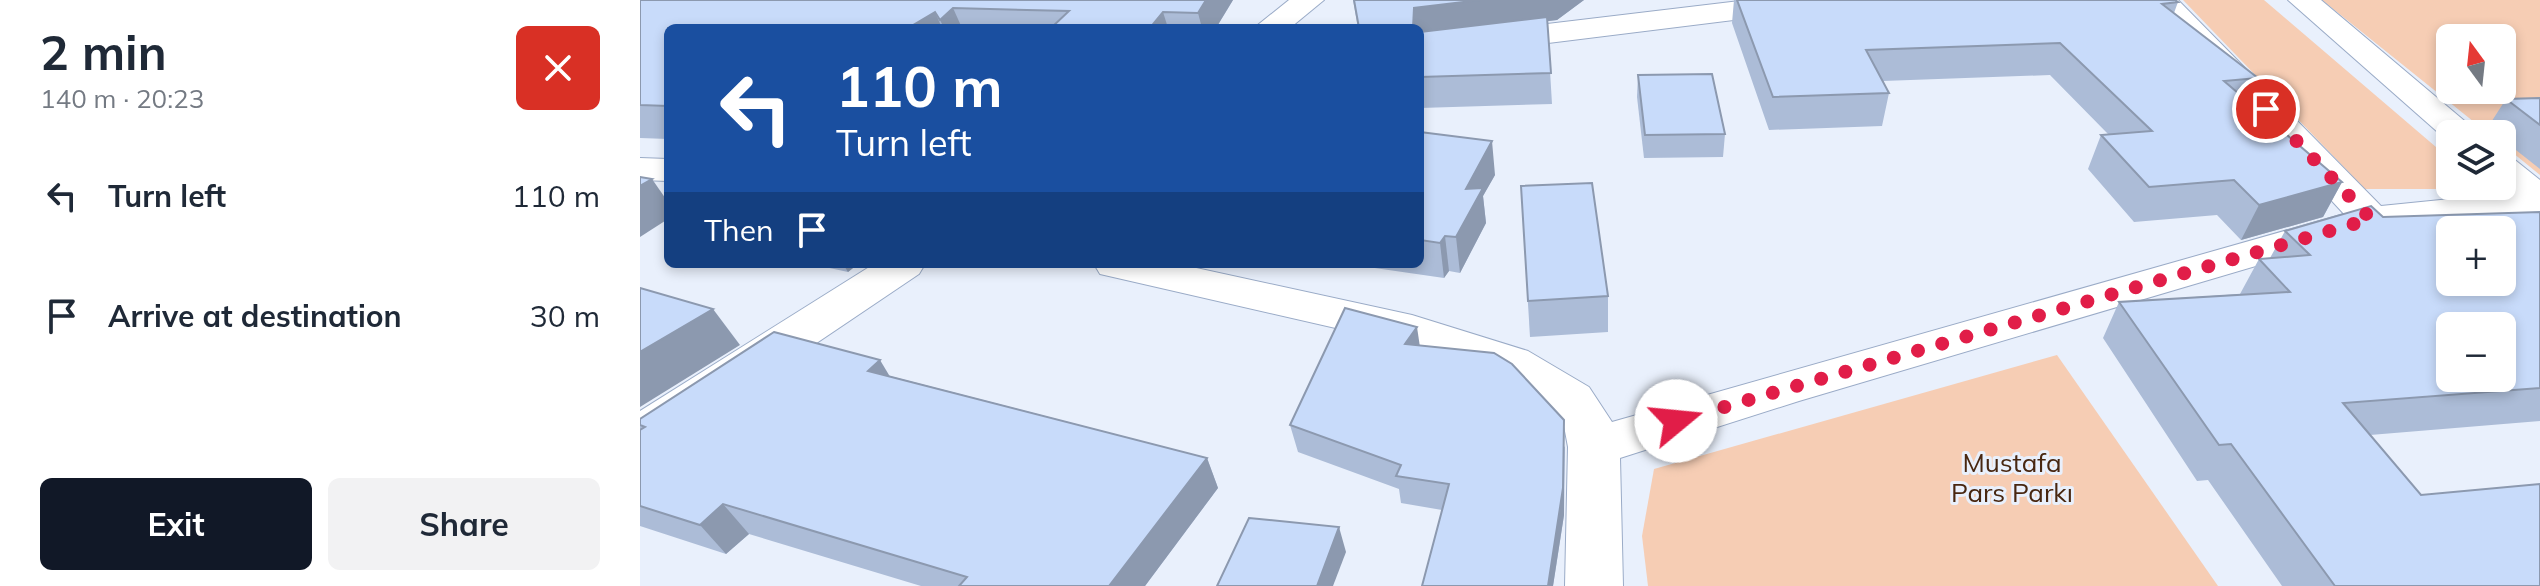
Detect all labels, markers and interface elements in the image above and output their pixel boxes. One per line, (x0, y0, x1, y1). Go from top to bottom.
text: 2 min (40, 22, 167, 82)
north arrow (2436, 24, 2516, 104)
map controls (2436, 24, 2516, 392)
button: close (516, 26, 600, 110)
text: 110 m (836, 51, 1003, 121)
icon: left (704, 56, 808, 160)
pin (2232, 75, 2300, 143)
text: 140 m · 20:23 (40, 82, 204, 115)
icon: arrive (2244, 87, 2288, 131)
text: Turn left (836, 120, 972, 165)
button: layers (2436, 120, 2516, 200)
icon: left (40, 174, 84, 218)
text: Turn left (108, 177, 226, 215)
text: 110 m (512, 177, 600, 215)
icon: arrive (790, 208, 834, 252)
text: Then (704, 211, 774, 249)
button: + (2436, 216, 2516, 296)
icon: arrive (40, 294, 84, 338)
text: Arrive at destination (108, 297, 402, 335)
text: 30 m (530, 297, 600, 335)
button: − (2436, 312, 2516, 392)
position arrow (1634, 379, 1718, 463)
park label: Mustafa Pars Parkı (1951, 446, 2073, 509)
button: Exit (40, 478, 312, 570)
button: Share (328, 478, 600, 570)

